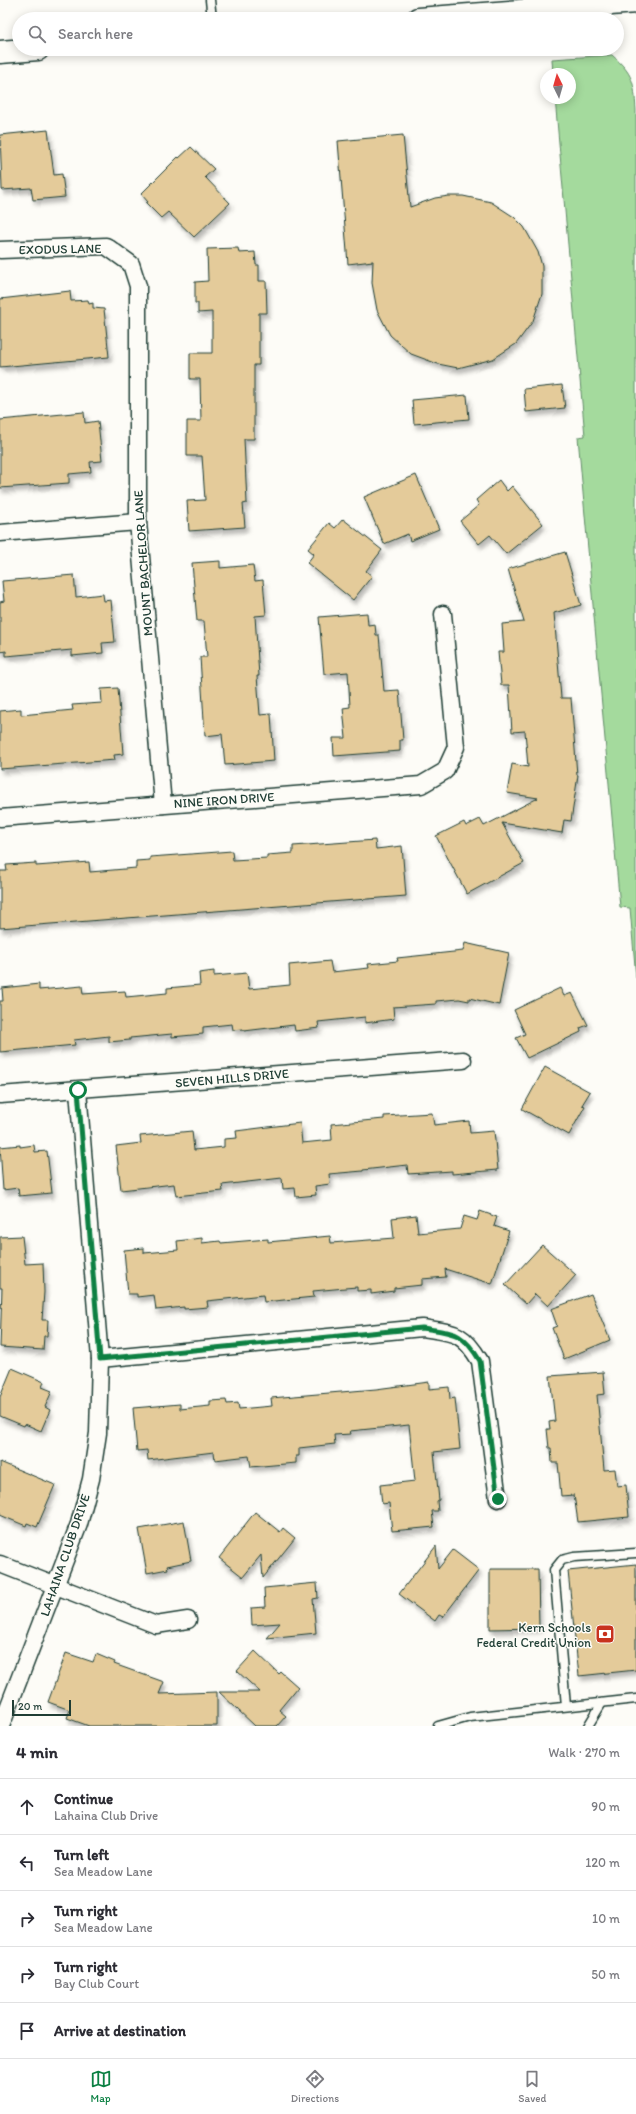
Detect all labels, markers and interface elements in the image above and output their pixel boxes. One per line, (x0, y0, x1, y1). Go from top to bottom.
search box (12, 12, 624, 56)
icon: search (26, 23, 48, 45)
text: Search here (58, 25, 133, 43)
north arrow (540, 68, 576, 104)
street label: EXODUS LANE (18, 241, 102, 257)
street label: MOUNT BACHELOR LANE (130, 490, 156, 636)
street label: NINE IRON DRIVE (173, 789, 275, 811)
street label: SEVEN HILLS DRIVE (174, 1066, 290, 1090)
route start (69, 1081, 87, 1099)
route end (489, 1490, 507, 1508)
street label: LAHAINA CLUB DRIVE (37, 1492, 93, 1618)
place label: Kern Schools Federal Credit Union (476, 1620, 591, 1650)
bank icon: Kern Schools Federal Credit Union (594, 1623, 616, 1645)
scale bar (12, 1698, 71, 1717)
text: 20 m (18, 1700, 42, 1713)
text: 4 min (16, 1742, 58, 1762)
text: Walk · 270 m (548, 1745, 620, 1760)
text: Continue (54, 1790, 113, 1808)
icon: ahead (16, 1796, 38, 1818)
text: 90 m (591, 1799, 620, 1814)
text: Lahaina Club Drive (54, 1808, 158, 1823)
text: Turn left (54, 1846, 109, 1864)
icon: left (16, 1852, 38, 1874)
text: 120 m (585, 1855, 620, 1870)
text: Sea Meadow Lane (54, 1864, 153, 1879)
text: Turn right (54, 1902, 118, 1920)
icon: right (16, 1908, 38, 1930)
text: 10 m (592, 1911, 620, 1926)
text: Sea Meadow Lane (54, 1920, 153, 1935)
text: Turn right (54, 1958, 118, 1976)
icon: right (16, 1964, 38, 1986)
text: 50 m (591, 1967, 620, 1982)
text: Bay Club Court (54, 1976, 139, 1991)
icon: arrive (16, 2020, 38, 2042)
text: Arrive at destination (54, 2022, 186, 2040)
tab: Map (90, 2068, 112, 2105)
tab: Directions (291, 2068, 339, 2105)
tab: Saved (518, 2068, 546, 2105)

